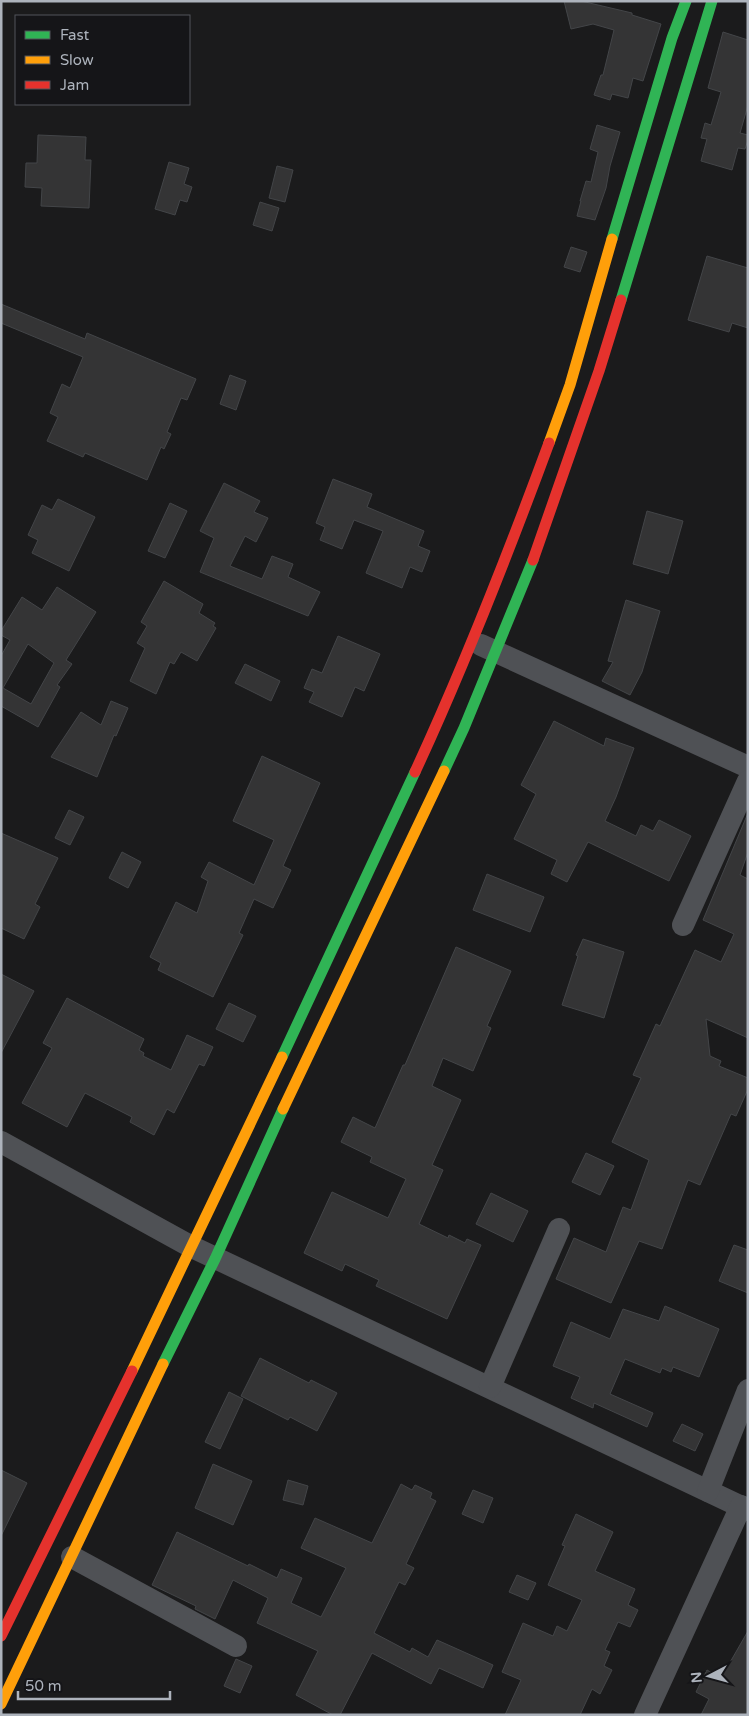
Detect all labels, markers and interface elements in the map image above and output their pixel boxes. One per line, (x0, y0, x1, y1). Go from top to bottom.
legend (15, 15, 190, 105)
text: Fast (60, 26, 90, 44)
text: Slow (60, 51, 94, 69)
text: Jam (60, 76, 89, 94)
north arrow (684, 1651, 734, 1701)
scale bar (18, 1668, 170, 1700)
text: N (688, 1671, 706, 1684)
text: 50 m (25, 1677, 62, 1695)

